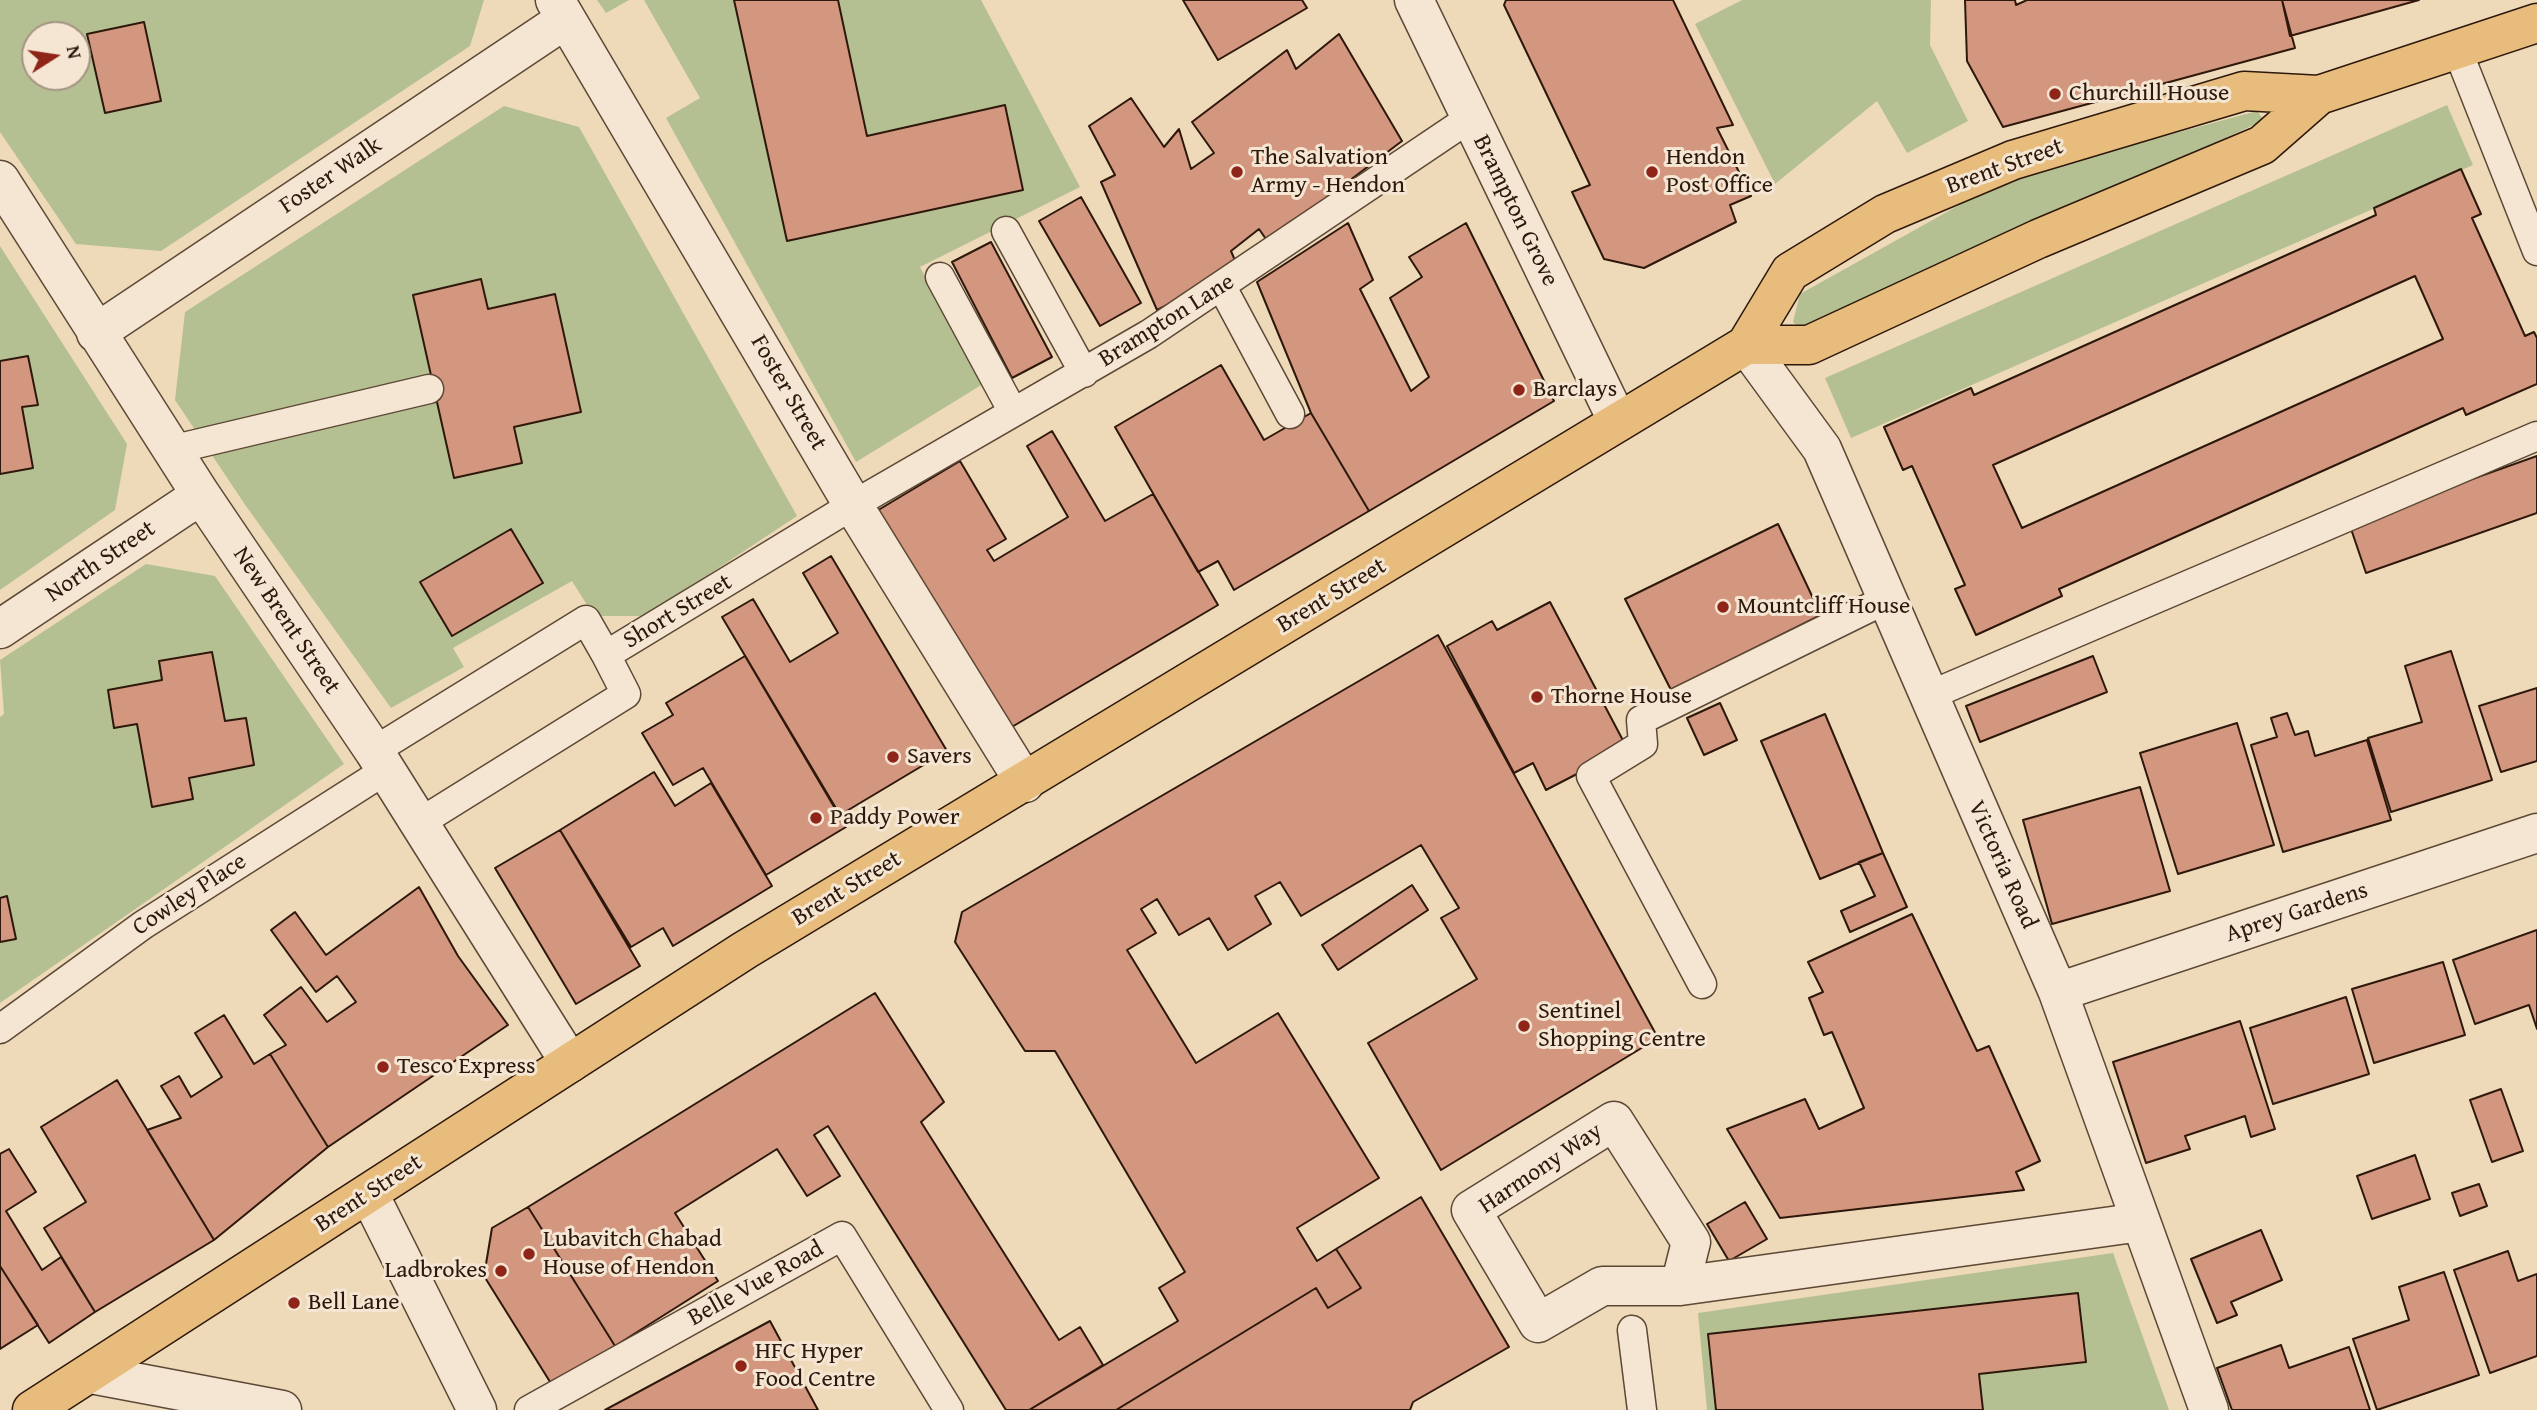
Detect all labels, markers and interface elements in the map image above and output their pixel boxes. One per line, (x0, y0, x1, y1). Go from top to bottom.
north arrow (21, 21, 91, 91)
text: N (60, 43, 90, 61)
place label: Churchill House (2069, 80, 2229, 108)
marker: Churchill House (2047, 86, 2063, 102)
street label: Foster Walk (274, 131, 388, 221)
street label: Brampton Grove (1466, 131, 1564, 291)
street label: Brent Street (1943, 133, 2067, 201)
place label: The Salvation Army - Hendon (1251, 144, 1405, 200)
place label: Hendon Post Office (1666, 144, 1773, 200)
marker: The Salvation Army - Hendon (1229, 164, 1245, 180)
marker: Hendon Post Office (1644, 164, 1660, 180)
street label: Brampton Lane (1094, 268, 1240, 374)
street label: Foster Street (743, 330, 833, 456)
place label: Barclays (1533, 376, 1617, 404)
marker: Barclays (1511, 382, 1527, 398)
street label: North Street (41, 515, 161, 609)
street label: New Brent Street (226, 542, 346, 700)
street label: Brent Street (1272, 552, 1392, 640)
street label: Short Street (618, 568, 738, 656)
place label: Mountcliff House (1737, 593, 1910, 621)
marker: Mountcliff House (1715, 599, 1731, 615)
place label: Thorne House (1551, 683, 1692, 711)
marker: Thorne House (1529, 689, 1545, 705)
place label: Savers (907, 743, 972, 771)
marker: Savers (885, 749, 901, 765)
street label: Victoria Road (1961, 796, 2043, 934)
place label: Paddy Power (830, 804, 960, 832)
marker: Paddy Power (808, 810, 824, 826)
street label: Brent Street (787, 845, 907, 933)
street label: Cowley Place (128, 847, 252, 943)
street label: Aprey Gardens (2222, 876, 2372, 950)
place label: Sentinel Shopping Centre (1538, 998, 1706, 1054)
marker: Sentinel Shopping Centre (1516, 1018, 1532, 1034)
place label: Tesco Express (397, 1053, 536, 1081)
marker: Tesco Express (375, 1059, 391, 1075)
street label: Harmony Way (1474, 1117, 1608, 1221)
street label: Brent Street (310, 1149, 428, 1239)
place label: Lubavitch Chabad House of Hendon (543, 1226, 722, 1282)
street label: Belle Vue Road (683, 1235, 829, 1333)
marker: Lubavitch Chabad House of Hendon (521, 1246, 537, 1262)
place label: Ladbrokes (384, 1257, 487, 1285)
marker: Ladbrokes (493, 1263, 509, 1279)
place label: Bell Lane (308, 1289, 399, 1317)
marker: Bell Lane (286, 1295, 302, 1311)
place label: HFC Hyper Food Centre (755, 1338, 875, 1394)
marker: HFC Hyper Food Centre (733, 1358, 749, 1374)

